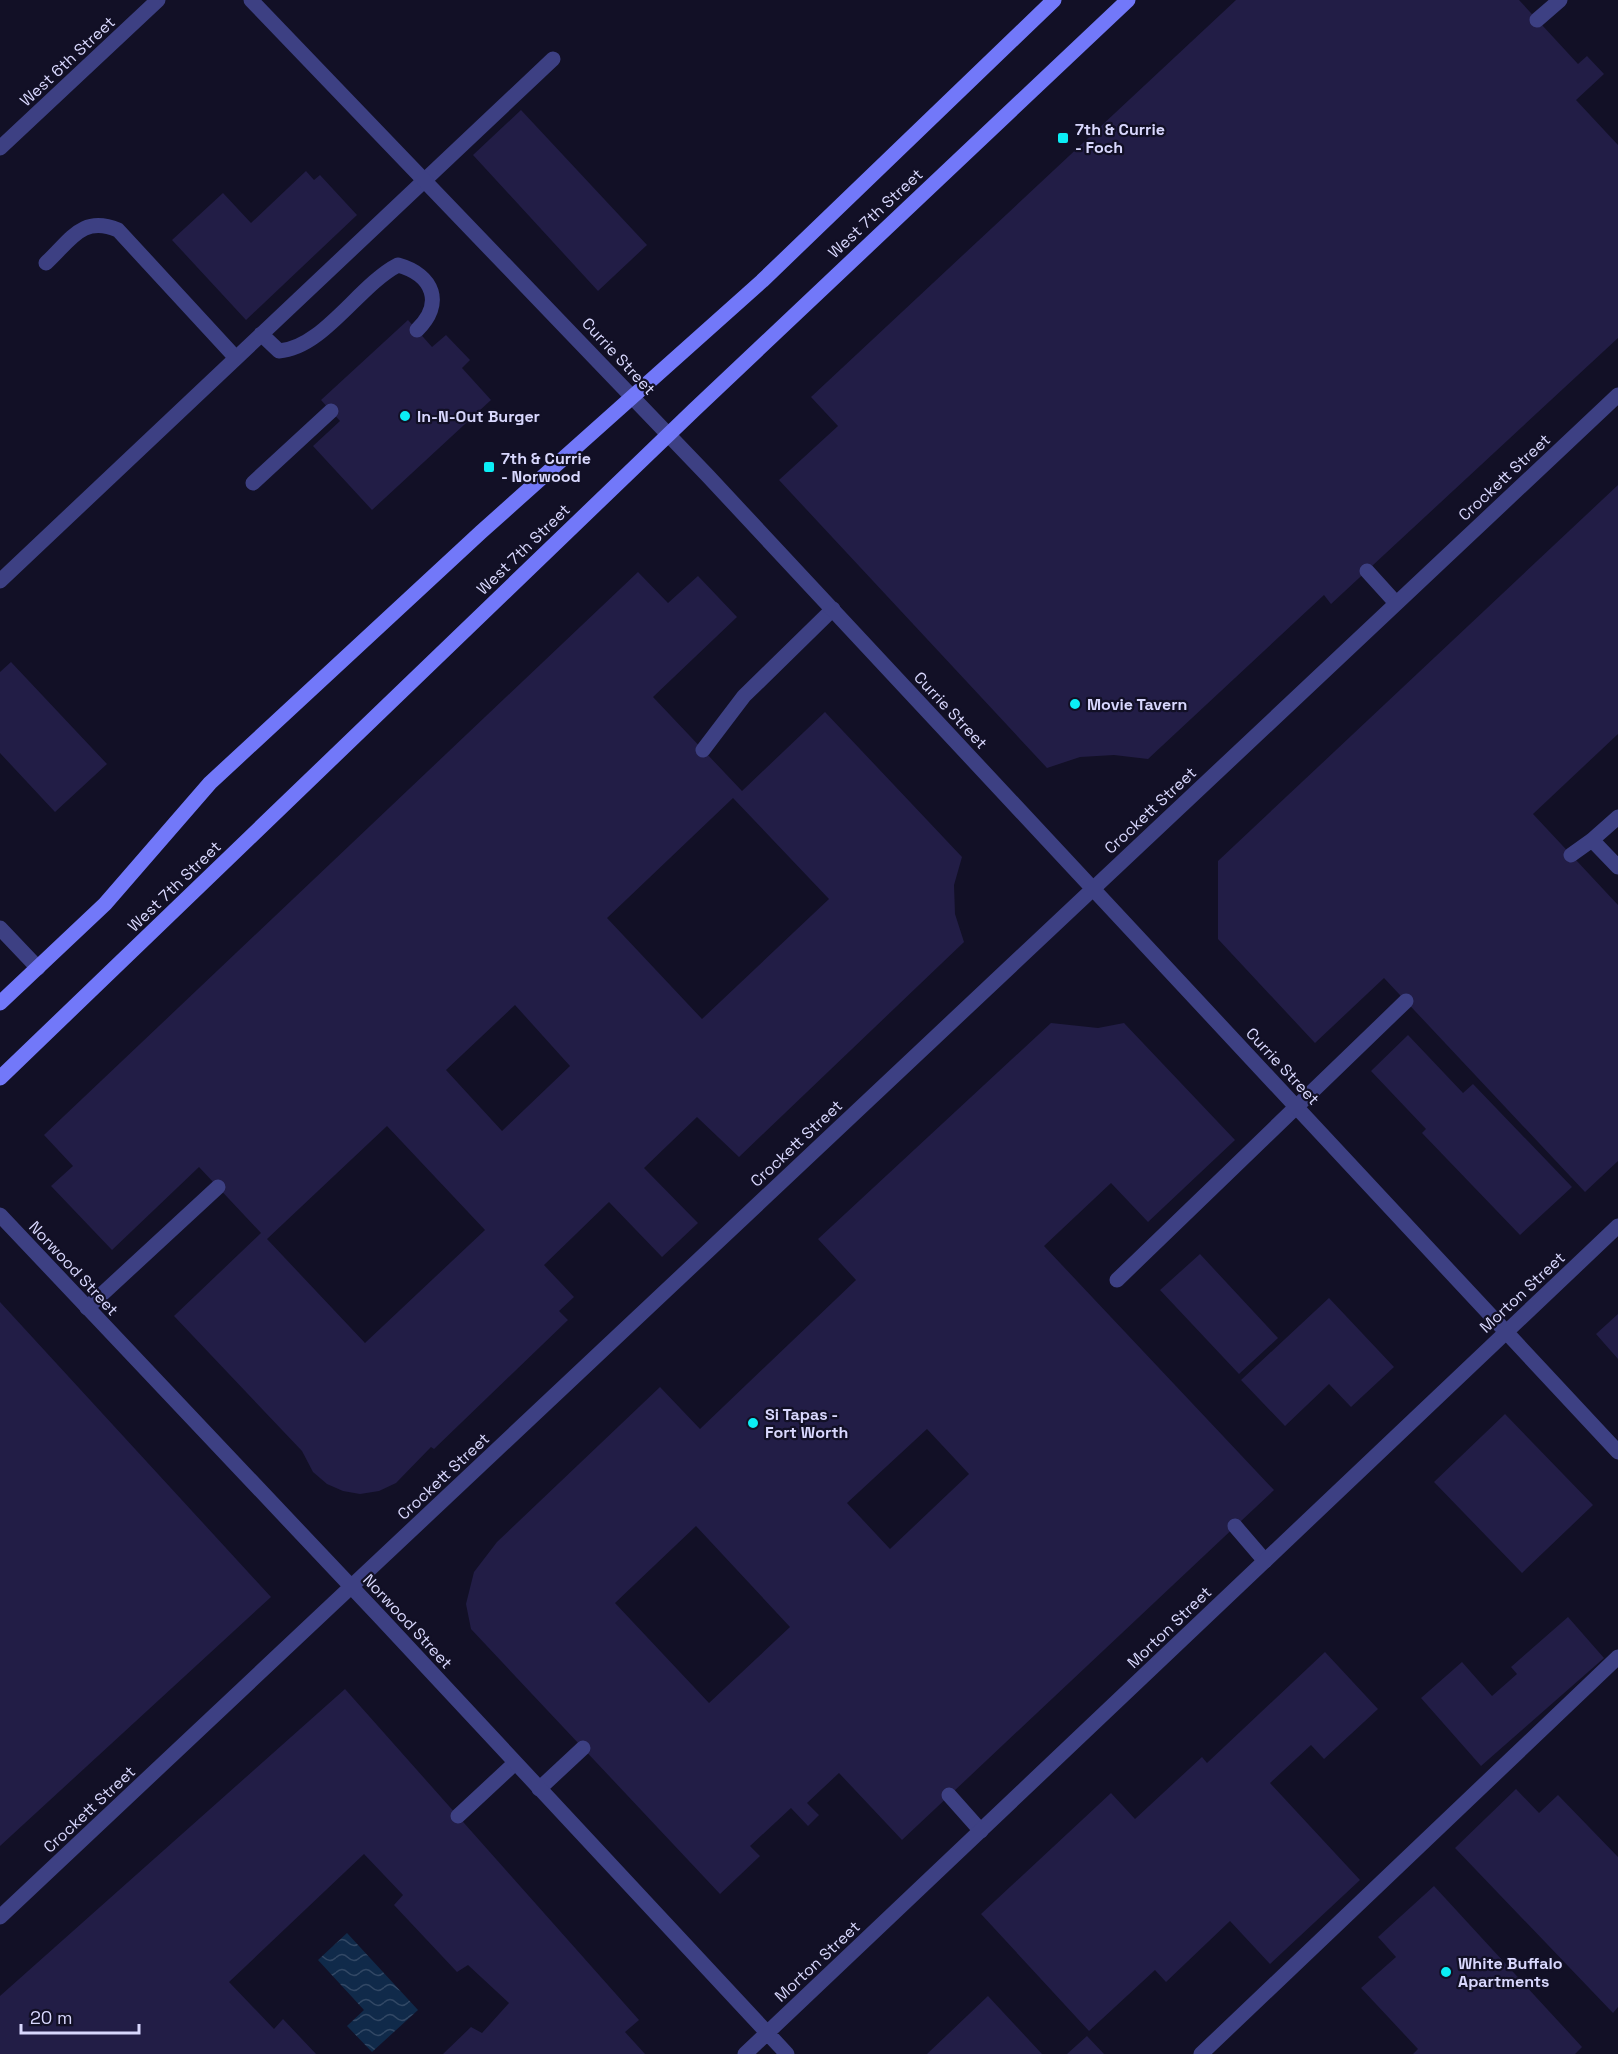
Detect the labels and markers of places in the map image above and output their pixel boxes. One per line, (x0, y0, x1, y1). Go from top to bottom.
place label: 7th & Currie - Foch (1075, 119, 1165, 158)
marker: 7th & Currie - Foch (1056, 131, 1070, 145)
place label: In-N-Out Burger (417, 406, 540, 427)
marker: In-N-Out Burger (398, 409, 412, 423)
place label: 7th & Currie - Norwood (501, 448, 591, 487)
marker: 7th & Currie - Norwood (482, 460, 496, 474)
place label: Movie Tavern (1087, 694, 1187, 715)
marker: Movie Tavern (1068, 697, 1082, 711)
place label: Si Tapas - Fort Worth (765, 1404, 848, 1443)
marker: Si Tapas - Fort Worth (746, 1416, 760, 1430)
place label: White Buffalo Apartments (1458, 1953, 1563, 1992)
marker: White Buffalo Apartments (1439, 1965, 1453, 1979)

